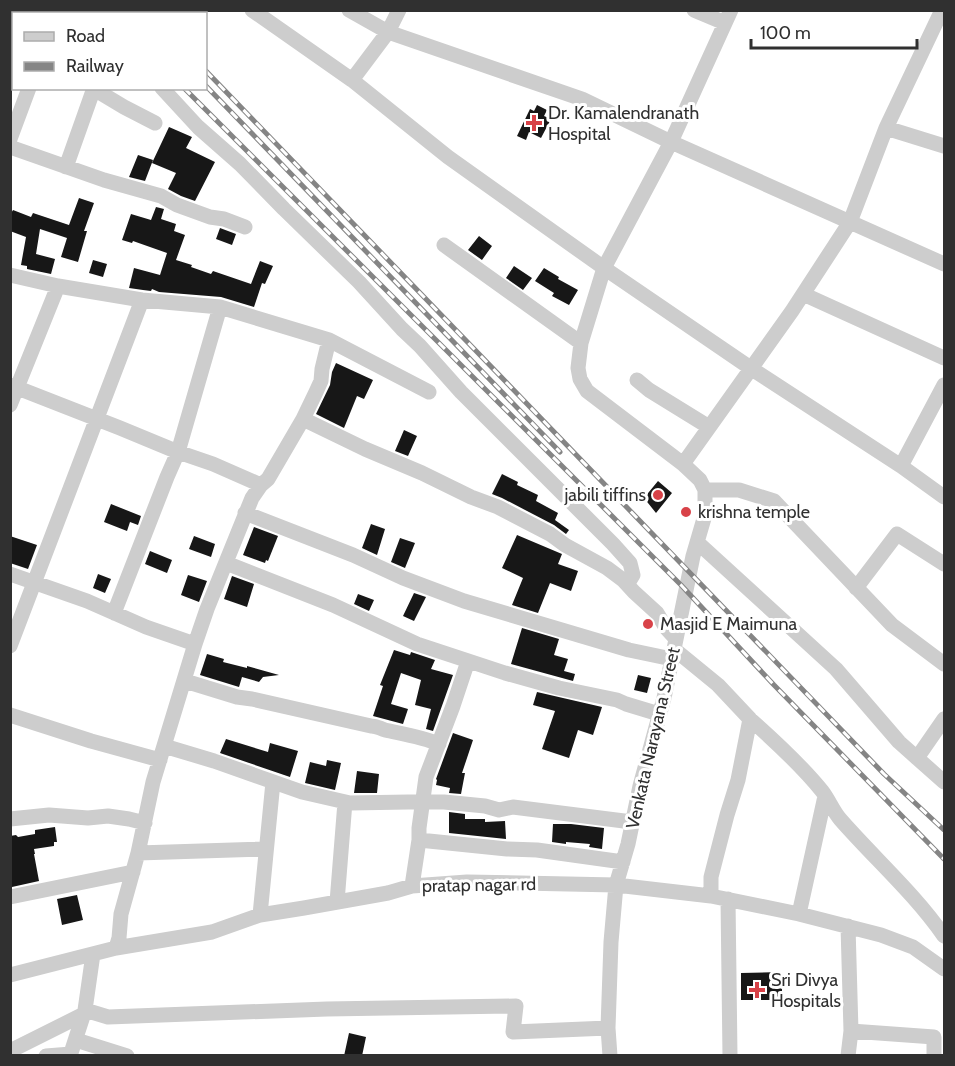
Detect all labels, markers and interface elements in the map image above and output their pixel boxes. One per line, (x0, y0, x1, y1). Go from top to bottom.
legend (12, 12, 207, 90)
scale bar (751, 12, 918, 50)
text: 100 m (760, 22, 811, 44)
text: Road (66, 25, 105, 47)
text: Railway (66, 55, 124, 77)
place label: Dr. Kamalendranath Hospital (548, 102, 699, 145)
marker: Dr. Kamalendranath Hospital (525, 114, 543, 132)
place label: jabili tiffins (563, 484, 646, 506)
marker: jabili tiffins (651, 488, 665, 502)
place label: krishna temple (698, 501, 810, 523)
marker: krishna temple (679, 505, 693, 519)
place label: Masjid E Maimuna (660, 613, 798, 635)
marker: Masjid E Maimuna (641, 617, 655, 631)
street label: Venkata Narayana Street (621, 645, 685, 831)
street label: pratap nagar rd (422, 873, 536, 897)
place label: Sri Divya Hospitals (771, 969, 841, 1012)
marker: Sri Divya Hospitals (748, 981, 766, 999)

